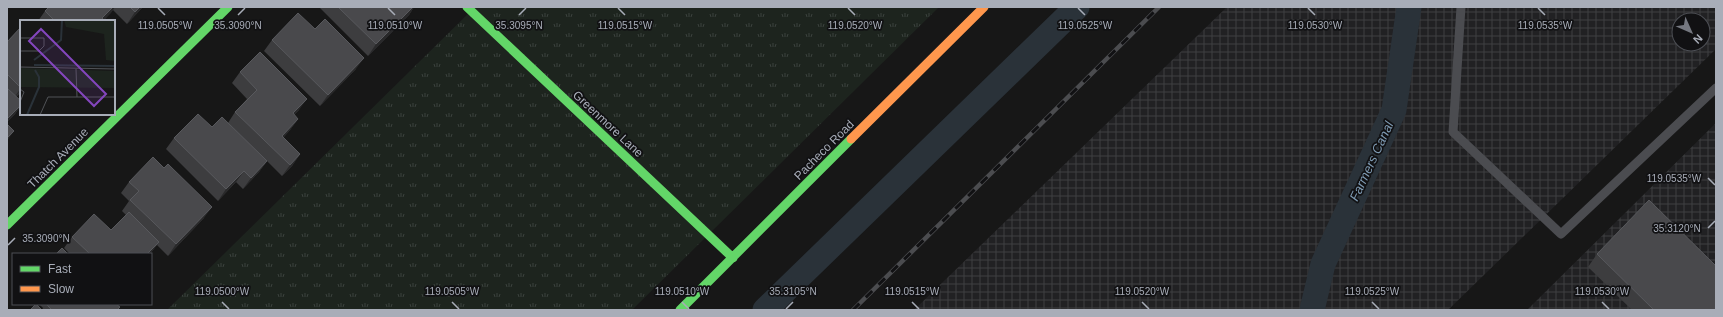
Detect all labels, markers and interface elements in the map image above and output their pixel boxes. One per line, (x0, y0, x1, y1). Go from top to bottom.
north arrow (1671, 12, 1711, 52)
inset map (20, 20, 115, 115)
text: 119.0505°W (138, 20, 193, 31)
text: 35.3090°N (214, 20, 262, 31)
text: 119.0510°W (368, 20, 423, 31)
text: 35.3095°N (495, 20, 543, 31)
text: 119.0515°W (598, 20, 653, 31)
text: 119.0520°W (828, 20, 883, 31)
text: 119.0525°W (1058, 20, 1113, 31)
text: 119.0530°W (1288, 20, 1343, 31)
text: 119.0535°W (1518, 20, 1573, 31)
text: N (1691, 32, 1705, 46)
street label: Greenmore Lane (570, 88, 646, 160)
street label: Pacheco Road (791, 117, 857, 183)
water label: Farmers Canal (1346, 118, 1397, 203)
street label: Thatch Avenue (25, 125, 91, 191)
text: 119.0535°W (1647, 173, 1702, 184)
text: 35.3120°N (1653, 223, 1701, 234)
text: 35.3090°N (22, 233, 70, 244)
legend (12, 253, 152, 305)
text: Fast (48, 262, 72, 276)
text: Slow (48, 282, 74, 296)
text: 119.0500°W (195, 286, 250, 297)
text: 119.0505°W (425, 286, 480, 297)
text: 119.0510°W (655, 286, 710, 297)
text: 35.3105°N (769, 286, 817, 297)
text: 119.0515°W (885, 286, 940, 297)
text: 119.0520°W (1115, 286, 1170, 297)
text: 119.0525°W (1345, 286, 1400, 297)
text: 119.0530°W (1575, 286, 1630, 297)

